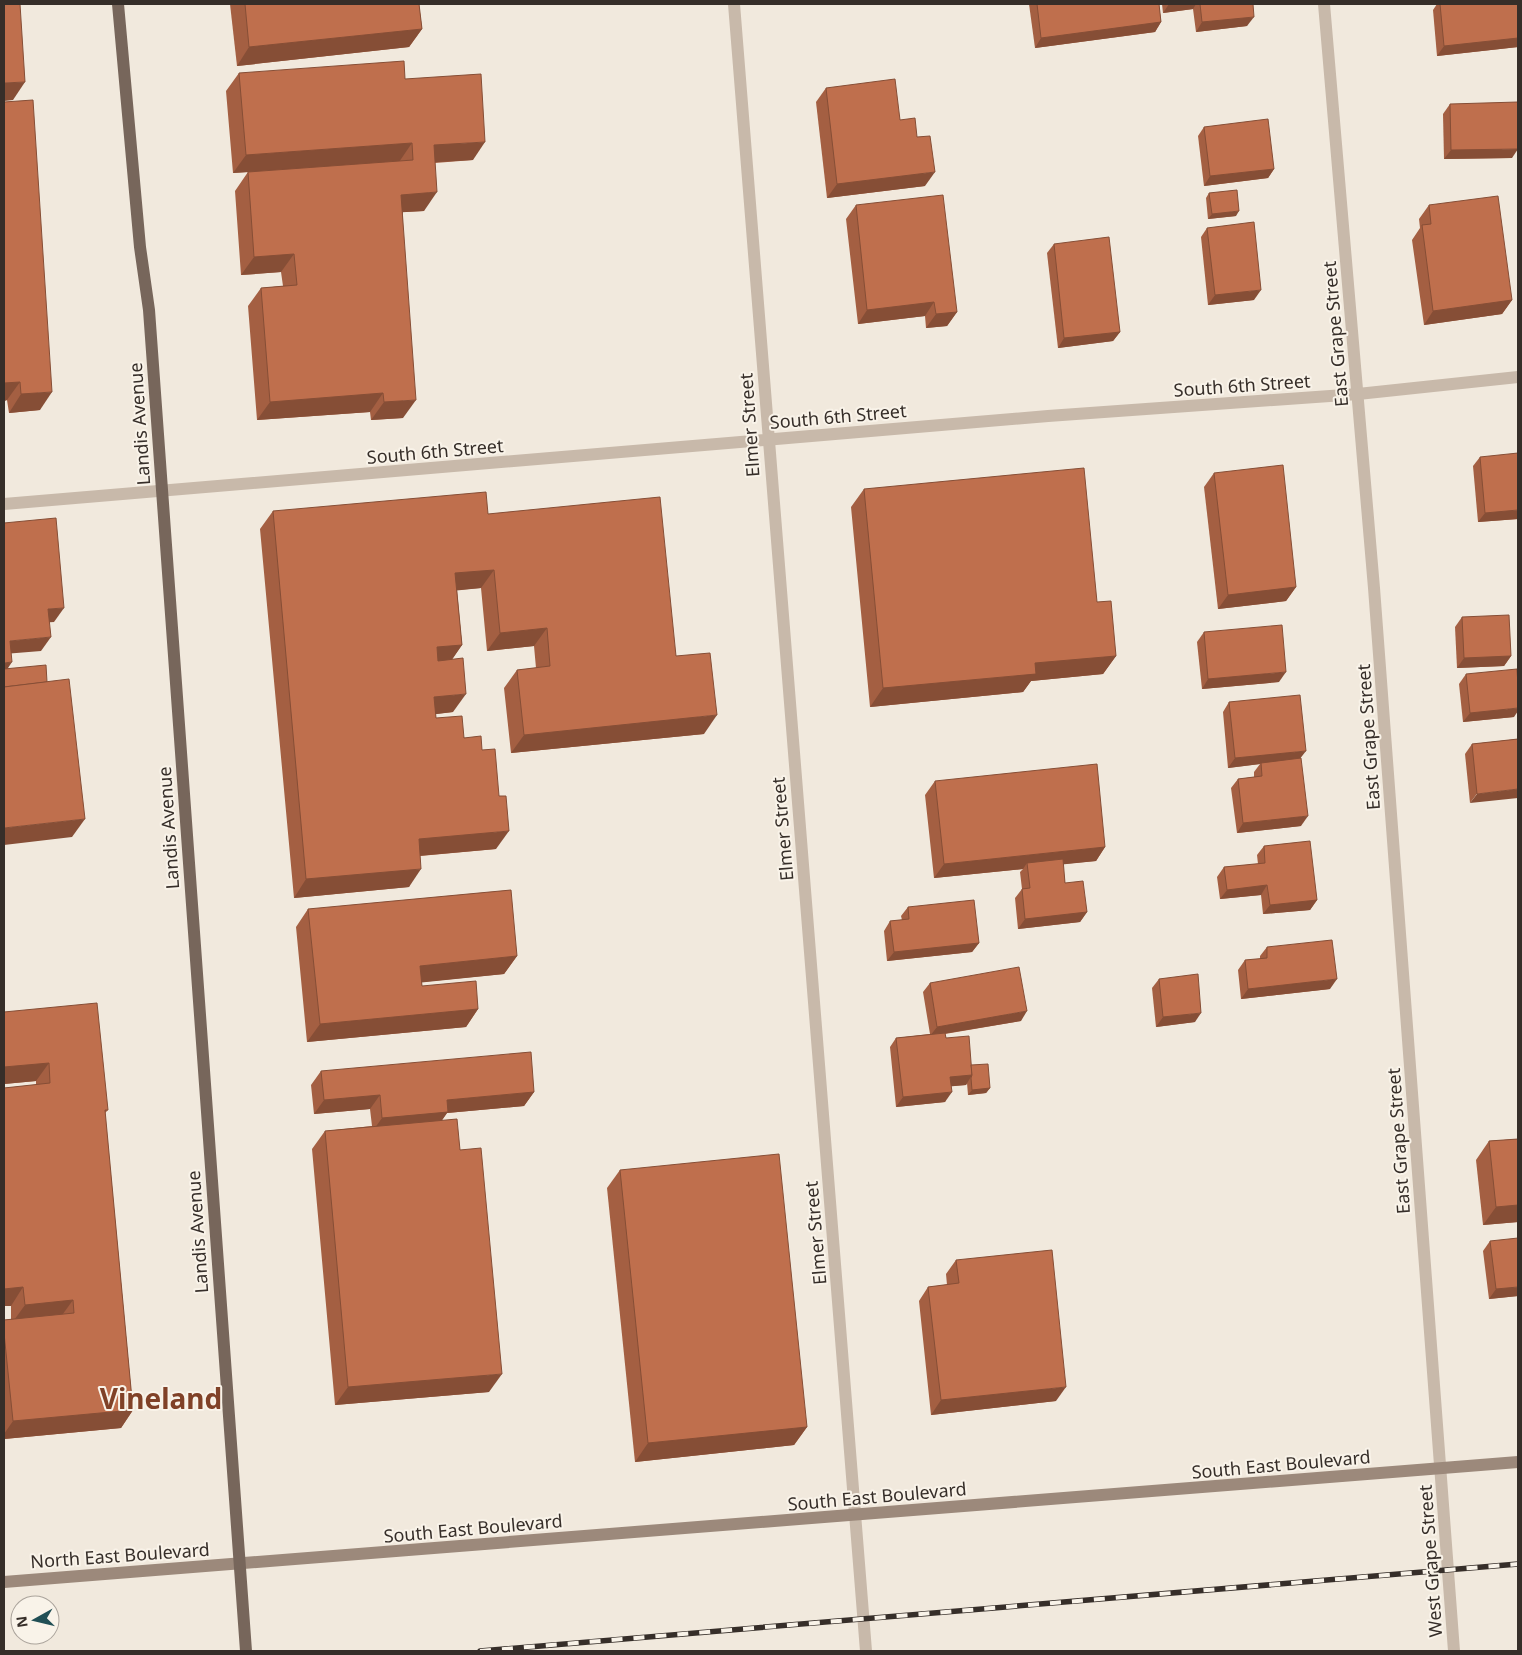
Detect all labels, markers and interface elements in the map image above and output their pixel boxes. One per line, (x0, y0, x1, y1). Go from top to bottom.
street label: East Grape Street (1317, 260, 1353, 408)
street label: Landis Avenue (123, 362, 155, 486)
street label: South 6th Street (1173, 368, 1312, 402)
street label: Elmer Street (733, 372, 765, 478)
street label: South 6th Street (769, 398, 908, 434)
street label: South 6th Street (366, 433, 505, 469)
street label: East Grape Street (1351, 663, 1385, 811)
street label: Landis Avenue (152, 766, 184, 890)
street label: Elmer Street (765, 776, 798, 882)
street label: East Grape Street (1381, 1067, 1415, 1215)
street label: Landis Avenue (181, 1170, 213, 1294)
street label: Elmer Street (798, 1180, 831, 1286)
district label: Vineland (100, 1379, 222, 1417)
street label: South East Boulevard (1190, 1444, 1372, 1484)
street label: South East Boulevard (786, 1476, 968, 1516)
street label: West Grape Street (1413, 1483, 1447, 1638)
street label: South East Boulevard (382, 1508, 564, 1548)
street label: North East Boulevard (30, 1537, 210, 1573)
north arrow (10, 1595, 60, 1645)
text: N (11, 1615, 32, 1629)

